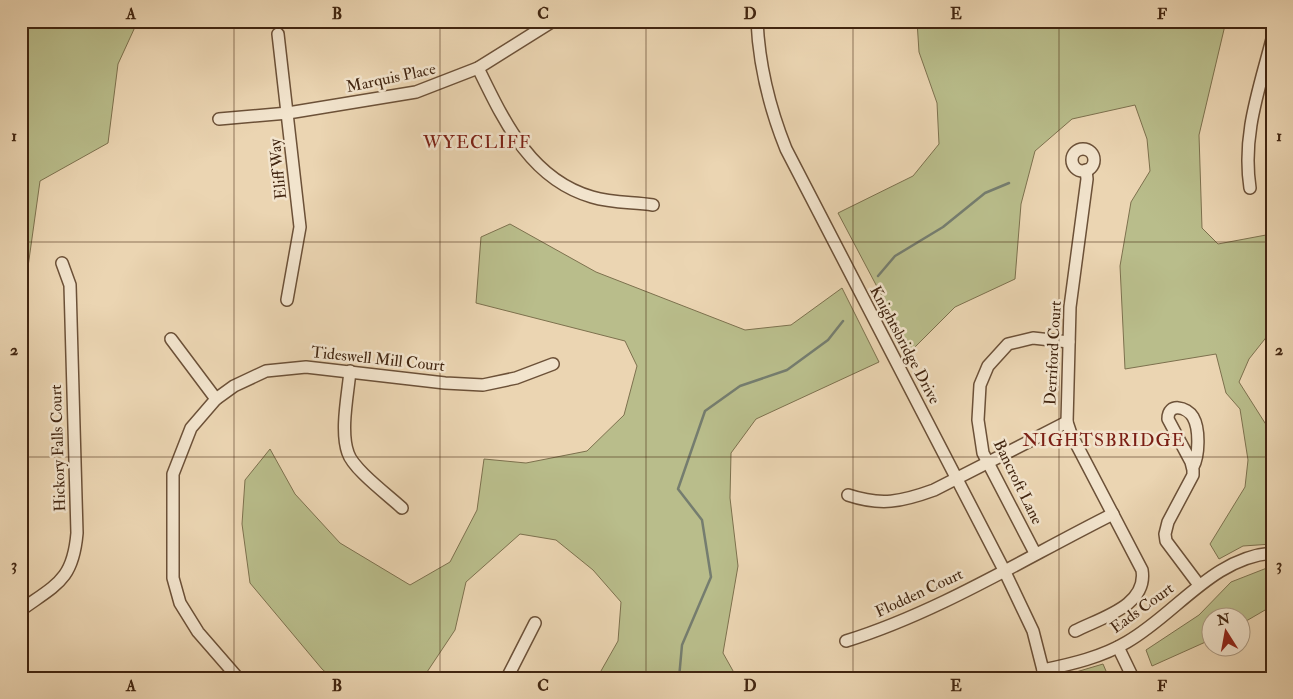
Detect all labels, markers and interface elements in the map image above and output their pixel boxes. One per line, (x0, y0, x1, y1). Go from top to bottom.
text: A (125, 4, 137, 24)
text: B (332, 4, 342, 24)
text: C (537, 4, 549, 24)
text: D (743, 4, 757, 24)
text: E (950, 4, 962, 24)
text: F (1157, 4, 1167, 24)
street label: Marquis Place (344, 59, 438, 97)
text: 1 (11, 126, 17, 146)
text: 1 (1276, 126, 1282, 146)
district label: WYECLIFF (422, 131, 531, 154)
street label: Eliff Way (265, 137, 291, 200)
street label: Knightsbridge Drive (865, 283, 945, 408)
street label: Derriford Court (1040, 300, 1066, 406)
text: 2 (10, 340, 18, 360)
text: 2 (1275, 340, 1283, 360)
street label: Tideswell Mill Court (310, 342, 446, 376)
street label: Hickory Falls Court (46, 384, 70, 512)
district label: NIGHTSBRIDGE (1022, 429, 1186, 452)
street label: Bancroft Lane (989, 436, 1047, 528)
text: 3 (11, 555, 17, 575)
text: 3 (1276, 555, 1282, 575)
street label: Flodden Court (872, 564, 966, 622)
street label: Eads Court (1106, 578, 1178, 638)
north arrow (1200, 606, 1250, 656)
text: N (1215, 610, 1232, 629)
text: A (125, 676, 137, 696)
text: B (332, 676, 342, 696)
text: C (537, 676, 549, 696)
text: D (743, 676, 757, 696)
text: E (950, 676, 962, 696)
text: F (1157, 676, 1167, 696)

